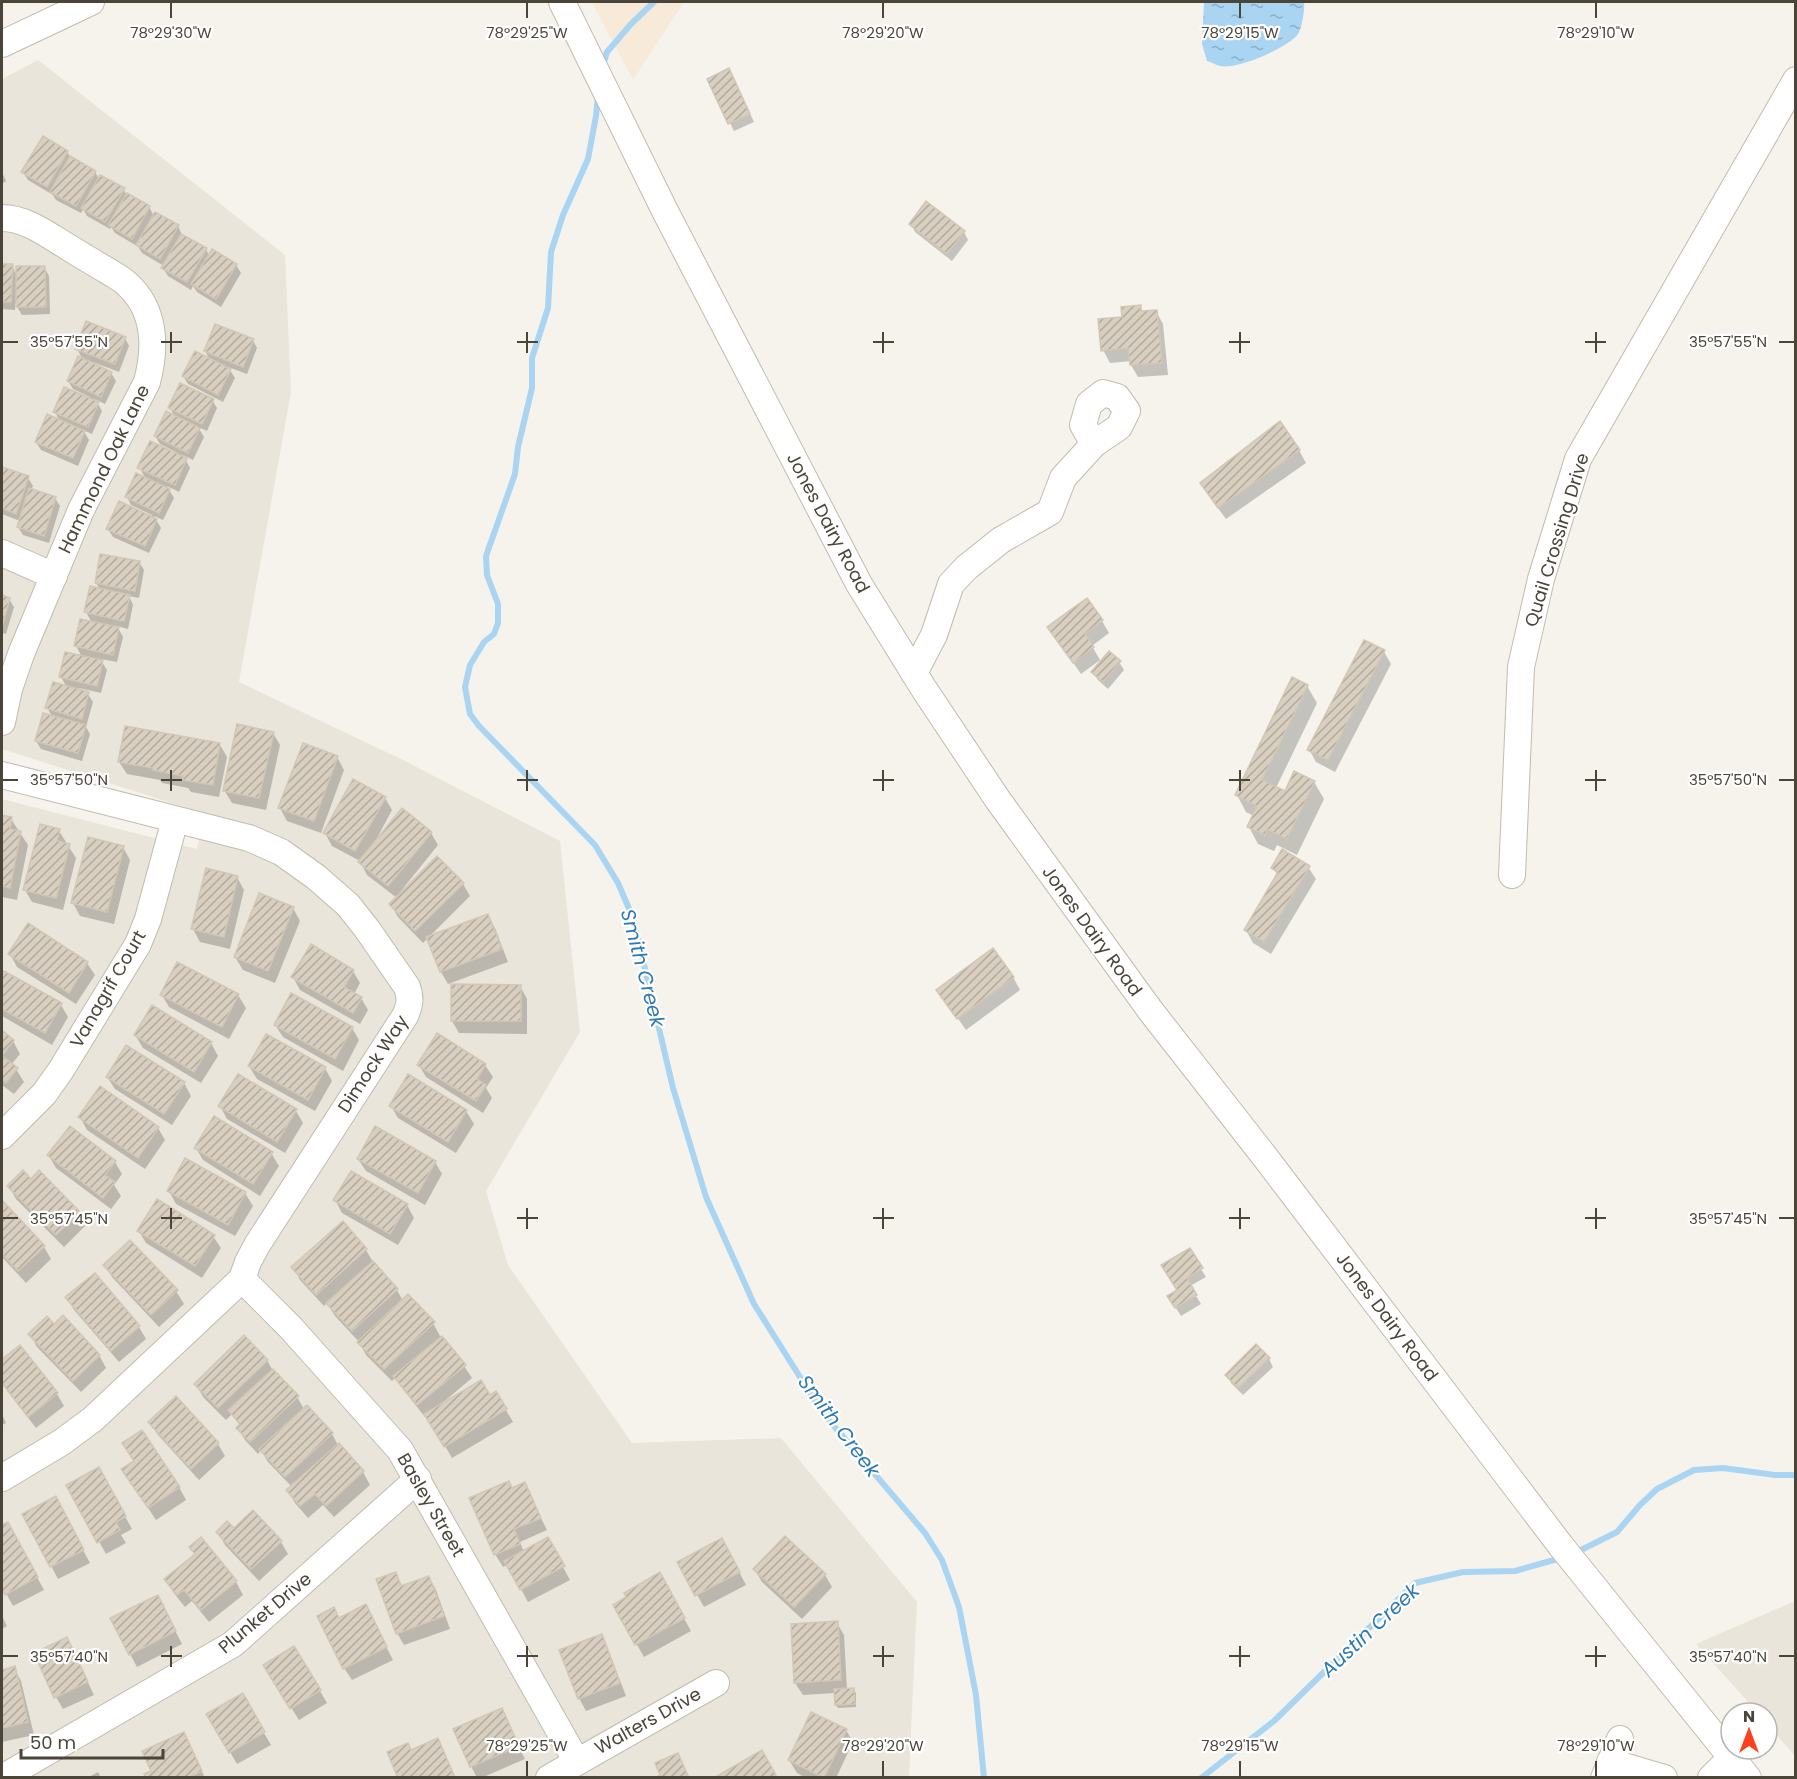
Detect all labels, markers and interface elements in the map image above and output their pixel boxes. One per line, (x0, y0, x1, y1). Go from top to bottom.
text: 78°29'30"W (130, 22, 212, 43)
text: 78°29'25"W (486, 22, 568, 43)
text: 78°29'20"W (842, 22, 924, 43)
text: 78°29'15"W (1201, 22, 1279, 43)
text: 78°29'10"W (1557, 22, 1635, 43)
text: 35°57'55"N (30, 331, 108, 352)
text: 35°57'55"N (1689, 331, 1767, 352)
street label: Hammond Oak Lane (52, 380, 155, 557)
street label: Jones Dairy Road (781, 448, 876, 597)
street label: Quail Crossing Drive (1518, 450, 1595, 630)
text: 35°57'50"N (30, 769, 108, 790)
text: 35°57'50"N (1689, 769, 1767, 790)
street label: Jones Dairy Road (1037, 860, 1148, 1001)
water label: Smith Creek (614, 906, 673, 1032)
street label: Vanagrif Court (64, 925, 151, 1052)
street label: Dimock Way (332, 1010, 414, 1118)
text: 35°57'45"N (30, 1208, 108, 1229)
text: 35°57'45"N (1689, 1208, 1767, 1229)
street label: Jones Dairy Road (1331, 1247, 1444, 1386)
water label: Smith Creek (791, 1369, 888, 1484)
street label: Basley Street (392, 1448, 471, 1561)
street label: Plunket Drive (213, 1566, 317, 1659)
water label: Austin Creek (1314, 1576, 1427, 1684)
text: 35°57'40"N (30, 1646, 108, 1667)
text: 35°57'40"N (1689, 1646, 1767, 1667)
street label: Walters Drive (590, 1681, 705, 1760)
north arrow (1719, 1701, 1779, 1761)
text: N (1743, 1705, 1755, 1728)
scale bar (21, 1722, 164, 1760)
text: 50 m (30, 1730, 76, 1755)
text: 78°29'25"W (486, 1735, 568, 1756)
text: 78°29'20"W (842, 1735, 924, 1756)
text: 78°29'15"W (1201, 1735, 1279, 1756)
text: 78°29'10"W (1557, 1735, 1635, 1756)

